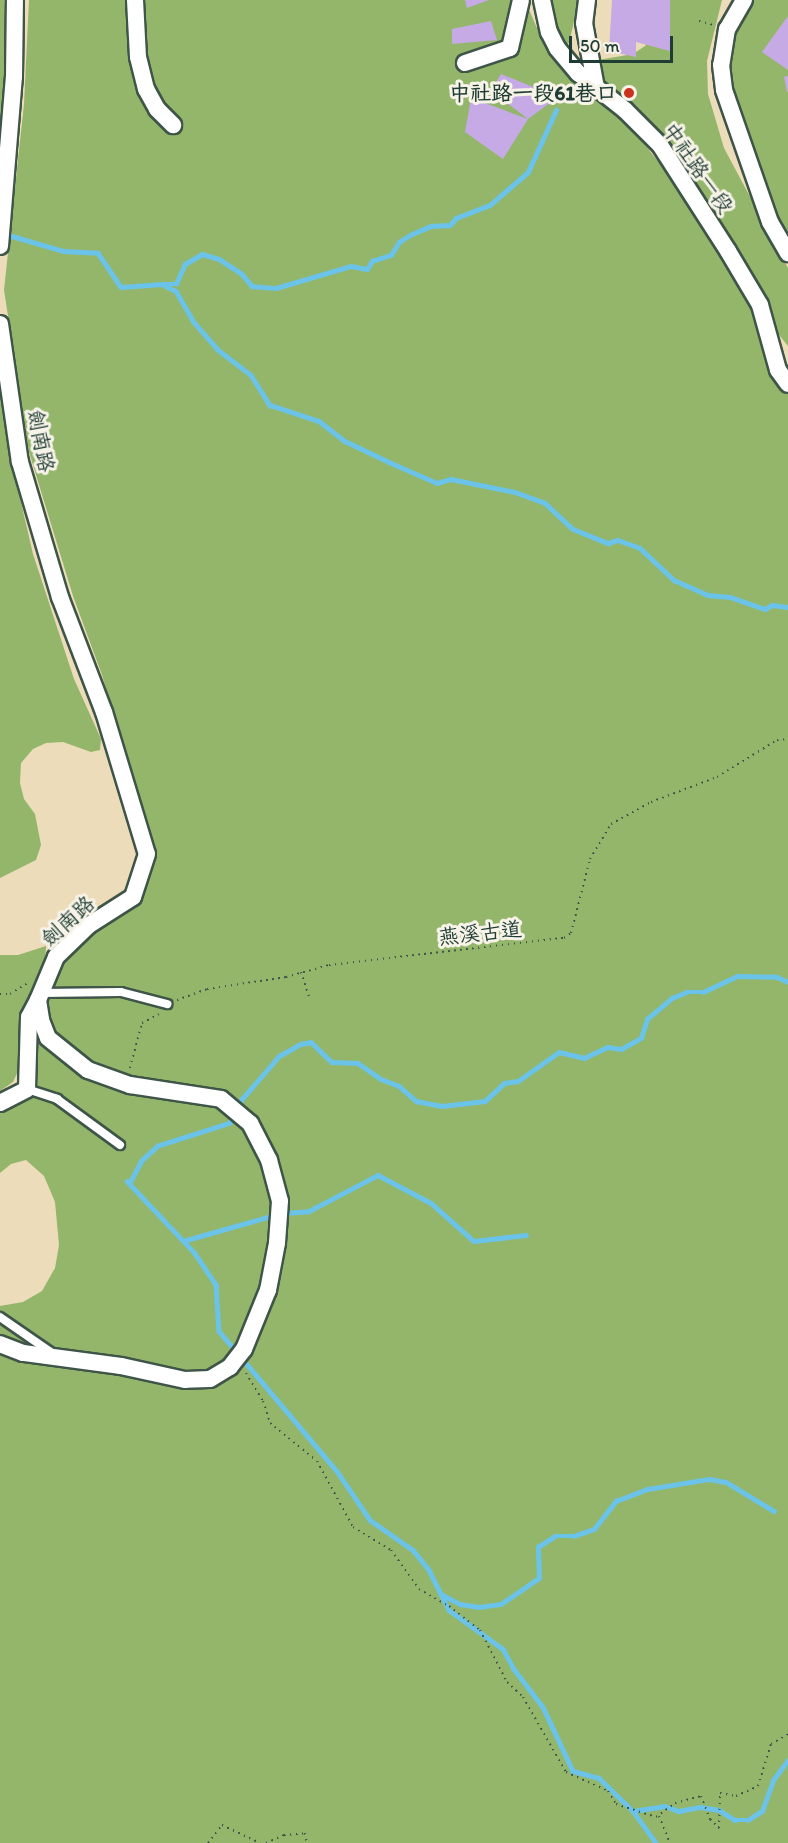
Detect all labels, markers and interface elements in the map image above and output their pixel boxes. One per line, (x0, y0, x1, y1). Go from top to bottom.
scale bar (572, 24, 676, 62)
text: 50 m (580, 35, 620, 57)
place label: 中社路一段61巷口 (449, 80, 617, 106)
marker: 中社路一段61巷口 (622, 86, 636, 100)
street label: 中社路一段 (658, 118, 738, 218)
street label: 劍南路 (23, 408, 59, 474)
street label: 劍南路 (36, 891, 100, 951)
street label: 燕溪古道 (437, 916, 523, 950)

